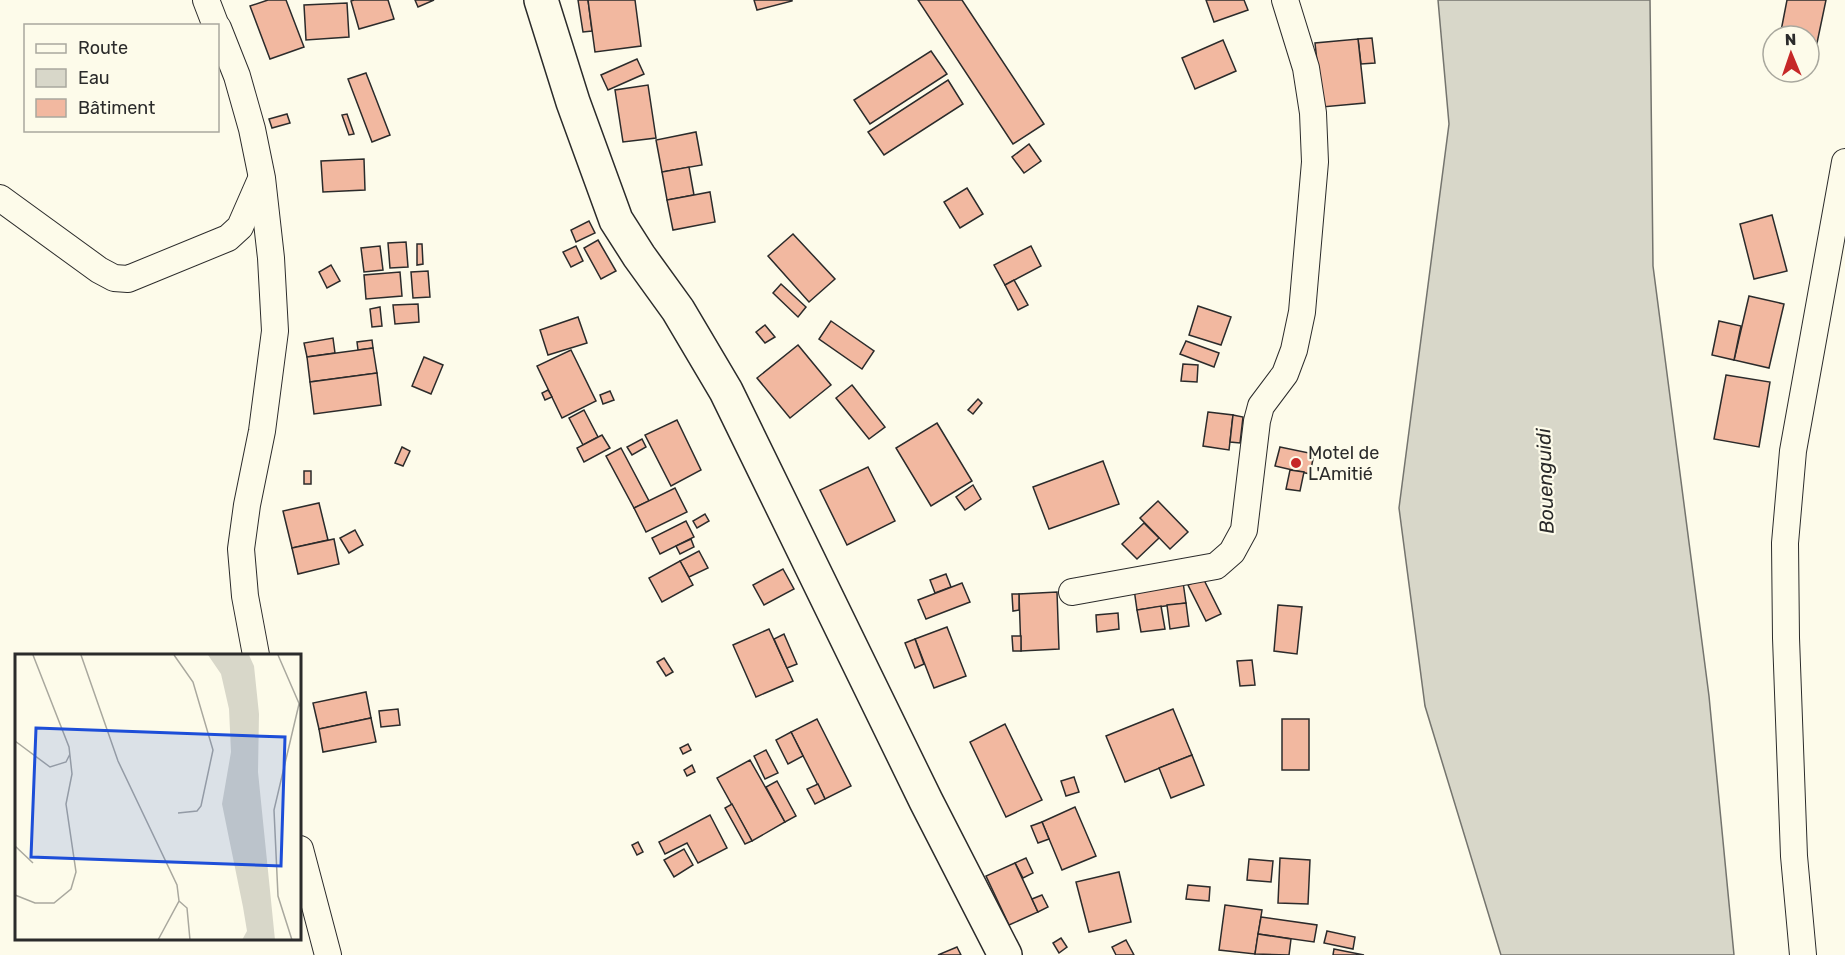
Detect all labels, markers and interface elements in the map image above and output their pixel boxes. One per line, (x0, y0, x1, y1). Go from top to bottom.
legend (24, 24, 219, 132)
north arrow (1761, 24, 1821, 84)
text: N (1784, 30, 1797, 49)
text: Route (78, 37, 128, 59)
text: Eau (78, 67, 110, 89)
text: Bâtiment (78, 97, 155, 119)
water label: Bouenguidi (1531, 427, 1559, 534)
place label: Motel de L'Amitié (1308, 442, 1379, 485)
marker: Motel de L'Amitié (1289, 456, 1303, 470)
inset map (15, 654, 302, 940)

